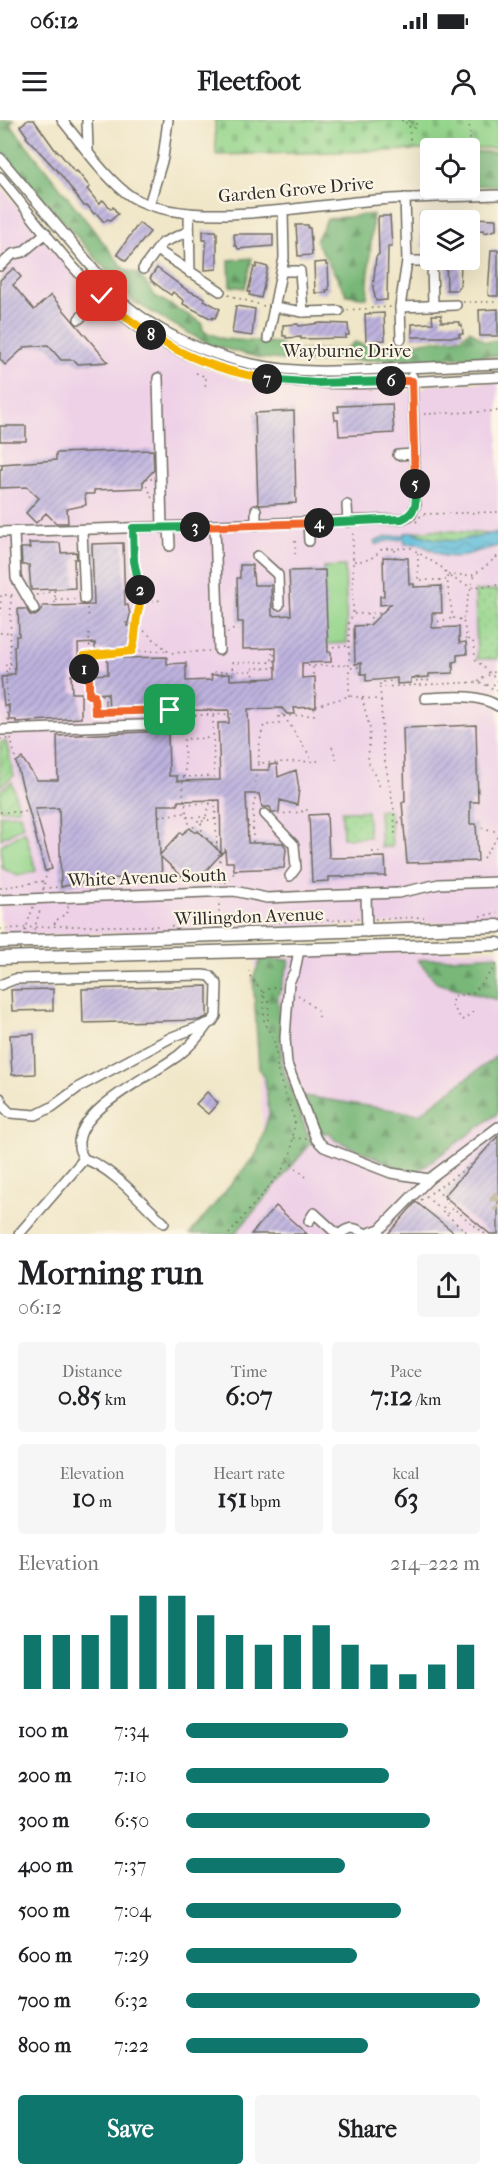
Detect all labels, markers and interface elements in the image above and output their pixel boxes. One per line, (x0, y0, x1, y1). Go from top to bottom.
text: 06:12 (30, 8, 79, 34)
icon: menu (18, 65, 51, 98)
text: Fleetfoot (197, 65, 301, 97)
icon: person (447, 65, 480, 98)
map controls (420, 138, 480, 270)
button: locate (420, 138, 480, 198)
street label: Garden Grove Drive (217, 173, 375, 207)
button: layers (420, 210, 480, 270)
pin (76, 270, 127, 321)
icon: check (85, 279, 118, 312)
pin: 8 (136, 320, 166, 350)
text: 8 (147, 325, 155, 344)
street label: Wayburne Drive (282, 341, 411, 362)
pin: 7 (252, 364, 282, 394)
pin: 6 (376, 366, 406, 396)
text: 7 (263, 369, 271, 388)
text: 6 (387, 371, 395, 390)
pin: 5 (400, 469, 430, 499)
text: 5 (412, 474, 418, 493)
pin: 4 (304, 508, 334, 538)
pin: 3 (180, 512, 210, 542)
text: 4 (314, 513, 324, 532)
text: 3 (192, 517, 198, 536)
pin: 2 (125, 575, 155, 605)
text: 2 (136, 580, 144, 599)
pin: 1 (69, 654, 99, 684)
text: 1 (81, 659, 87, 678)
pin (144, 684, 195, 735)
icon: arrive (153, 693, 186, 726)
street label: White Avenue South (66, 865, 227, 891)
street label: Willingdon Avenue (173, 904, 324, 930)
text: Morning run (18, 1254, 203, 1293)
button: share (417, 1254, 480, 1317)
text: 06:12 (18, 1296, 62, 1319)
text: Distance (62, 1362, 122, 1381)
text: Time (231, 1362, 267, 1381)
text: Pace (390, 1362, 422, 1381)
text: 0.85 (58, 1381, 101, 1412)
text: 6:07 (225, 1381, 273, 1412)
text: 7:12 (371, 1381, 412, 1412)
text: km (101, 1390, 126, 1409)
text: /km (412, 1390, 441, 1409)
text: Elevation (60, 1464, 124, 1483)
text: Heart rate (213, 1464, 285, 1483)
text: kcal (393, 1464, 419, 1483)
text: 10 (72, 1483, 95, 1514)
text: 151 (217, 1483, 247, 1514)
text: 63 (394, 1483, 418, 1514)
text: m (95, 1492, 112, 1511)
text: bpm (247, 1492, 281, 1511)
text: Elevation (18, 1552, 99, 1575)
text: 214–222 m (390, 1552, 480, 1575)
text: 100 m (18, 1719, 68, 1742)
text: 7:34 (114, 1719, 149, 1742)
text: 200 m (18, 1764, 71, 1787)
text: 7:10 (114, 1764, 147, 1787)
text: 300 m (18, 1809, 69, 1832)
text: 6:50 (114, 1809, 149, 1832)
text: 400 m (18, 1854, 73, 1877)
text: 7:37 (114, 1854, 146, 1877)
text: 500 m (18, 1899, 70, 1922)
text: 7:04 (114, 1899, 151, 1922)
text: 600 m (18, 1944, 72, 1967)
text: 7:29 (114, 1944, 149, 1967)
text: 700 m (18, 1989, 71, 2012)
text: 6:32 (114, 1989, 148, 2012)
text: 800 m (18, 2034, 71, 2057)
text: 7:22 (114, 2034, 149, 2057)
button: Save (18, 2095, 243, 2164)
button: Share (255, 2095, 480, 2164)

